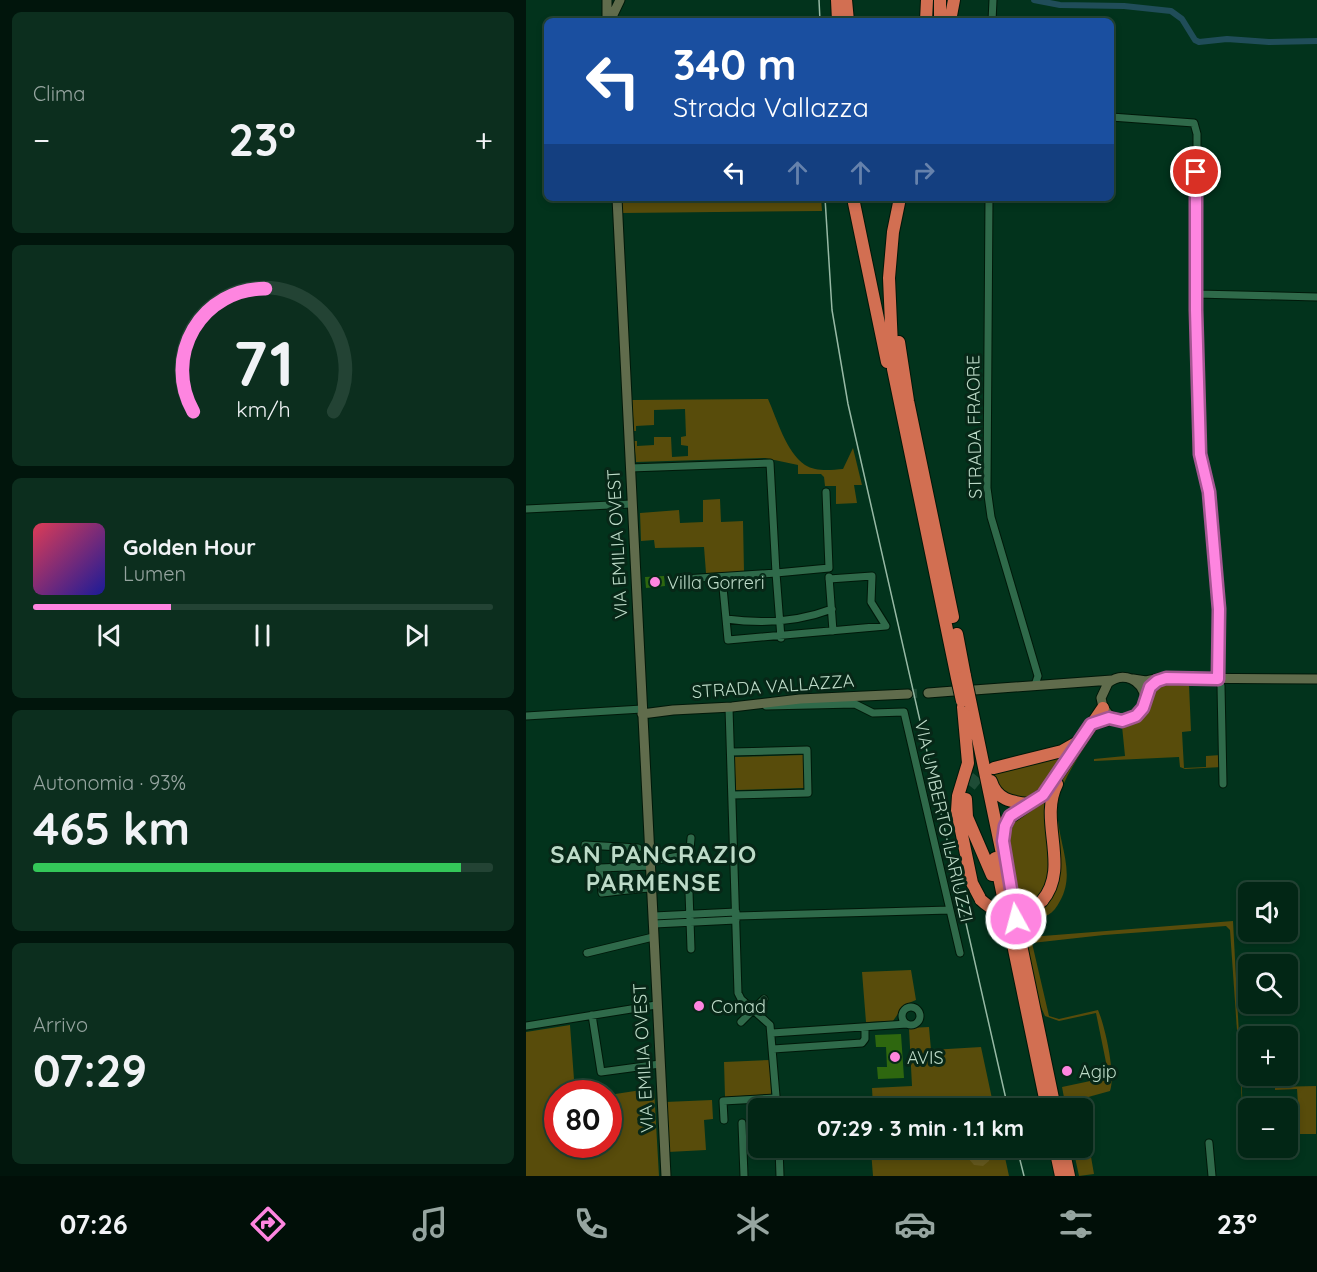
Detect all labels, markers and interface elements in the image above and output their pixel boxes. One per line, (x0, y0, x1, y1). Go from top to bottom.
text: 340 m (673, 38, 797, 91)
icon: left (574, 42, 652, 120)
text: Clima (33, 81, 85, 106)
text: Strada Vallazza (673, 90, 869, 124)
text: 23° (229, 111, 296, 167)
text: − (33, 119, 50, 160)
text: + (474, 119, 493, 160)
pin (1170, 146, 1221, 197)
icon: arrive (1179, 155, 1212, 188)
icon: left (718, 156, 751, 189)
icon: ahead (781, 156, 814, 189)
icon: ahead (844, 156, 877, 189)
icon: right (907, 156, 940, 189)
text: 71 (232, 324, 294, 402)
street label: STRADA FRAORE (961, 355, 987, 499)
text: km/h (236, 397, 290, 423)
street label: VIA EMILIA OVEST (602, 468, 632, 620)
text: Golden Hour (123, 533, 256, 561)
text: Lumen (123, 561, 186, 586)
place label: Villa Gorreri (667, 571, 765, 594)
marker: Villa Gorreri (648, 575, 662, 589)
icon: previous (93, 619, 126, 652)
icon: pause (246, 619, 279, 652)
icon: next (400, 619, 433, 652)
street label: STRADA VALLAZZA (691, 669, 855, 703)
street label: VIA UMBERTO ILARIUZZI (910, 718, 978, 924)
text: Autonomia · 93% (33, 770, 186, 795)
text: 465 km (33, 800, 190, 856)
district label: SAN PANCRAZIO PARMENSE (550, 839, 758, 897)
map controls (1238, 882, 1298, 1158)
button: sound (1238, 882, 1298, 942)
position arrow (984, 887, 1048, 951)
button: search (1238, 954, 1298, 1014)
street label: VIA EMILIA OVEST (628, 982, 658, 1134)
place label: Conad (711, 995, 766, 1018)
marker: Conad (692, 999, 706, 1013)
text: Arrivo (33, 1012, 88, 1037)
button: + (1238, 1026, 1298, 1086)
text: 07:29 (33, 1042, 147, 1098)
place label: AVIS (907, 1046, 944, 1069)
marker: AVIS (888, 1050, 902, 1064)
place label: Agip (1079, 1060, 1117, 1083)
marker: Agip (1060, 1064, 1074, 1078)
speed limit sign: 80 (544, 1080, 622, 1158)
button: − (1238, 1098, 1298, 1158)
text: 07:29 · 3 min · 1.1 km (817, 1114, 1024, 1142)
icon: directions (247, 1203, 289, 1245)
icon: music (409, 1203, 451, 1245)
icon: phone (570, 1203, 612, 1245)
icon: climate (732, 1203, 774, 1245)
icon: car (894, 1203, 936, 1245)
icon: filters (1055, 1203, 1097, 1245)
text: 07:26 (60, 1207, 128, 1241)
text: 23° (1217, 1207, 1257, 1241)

